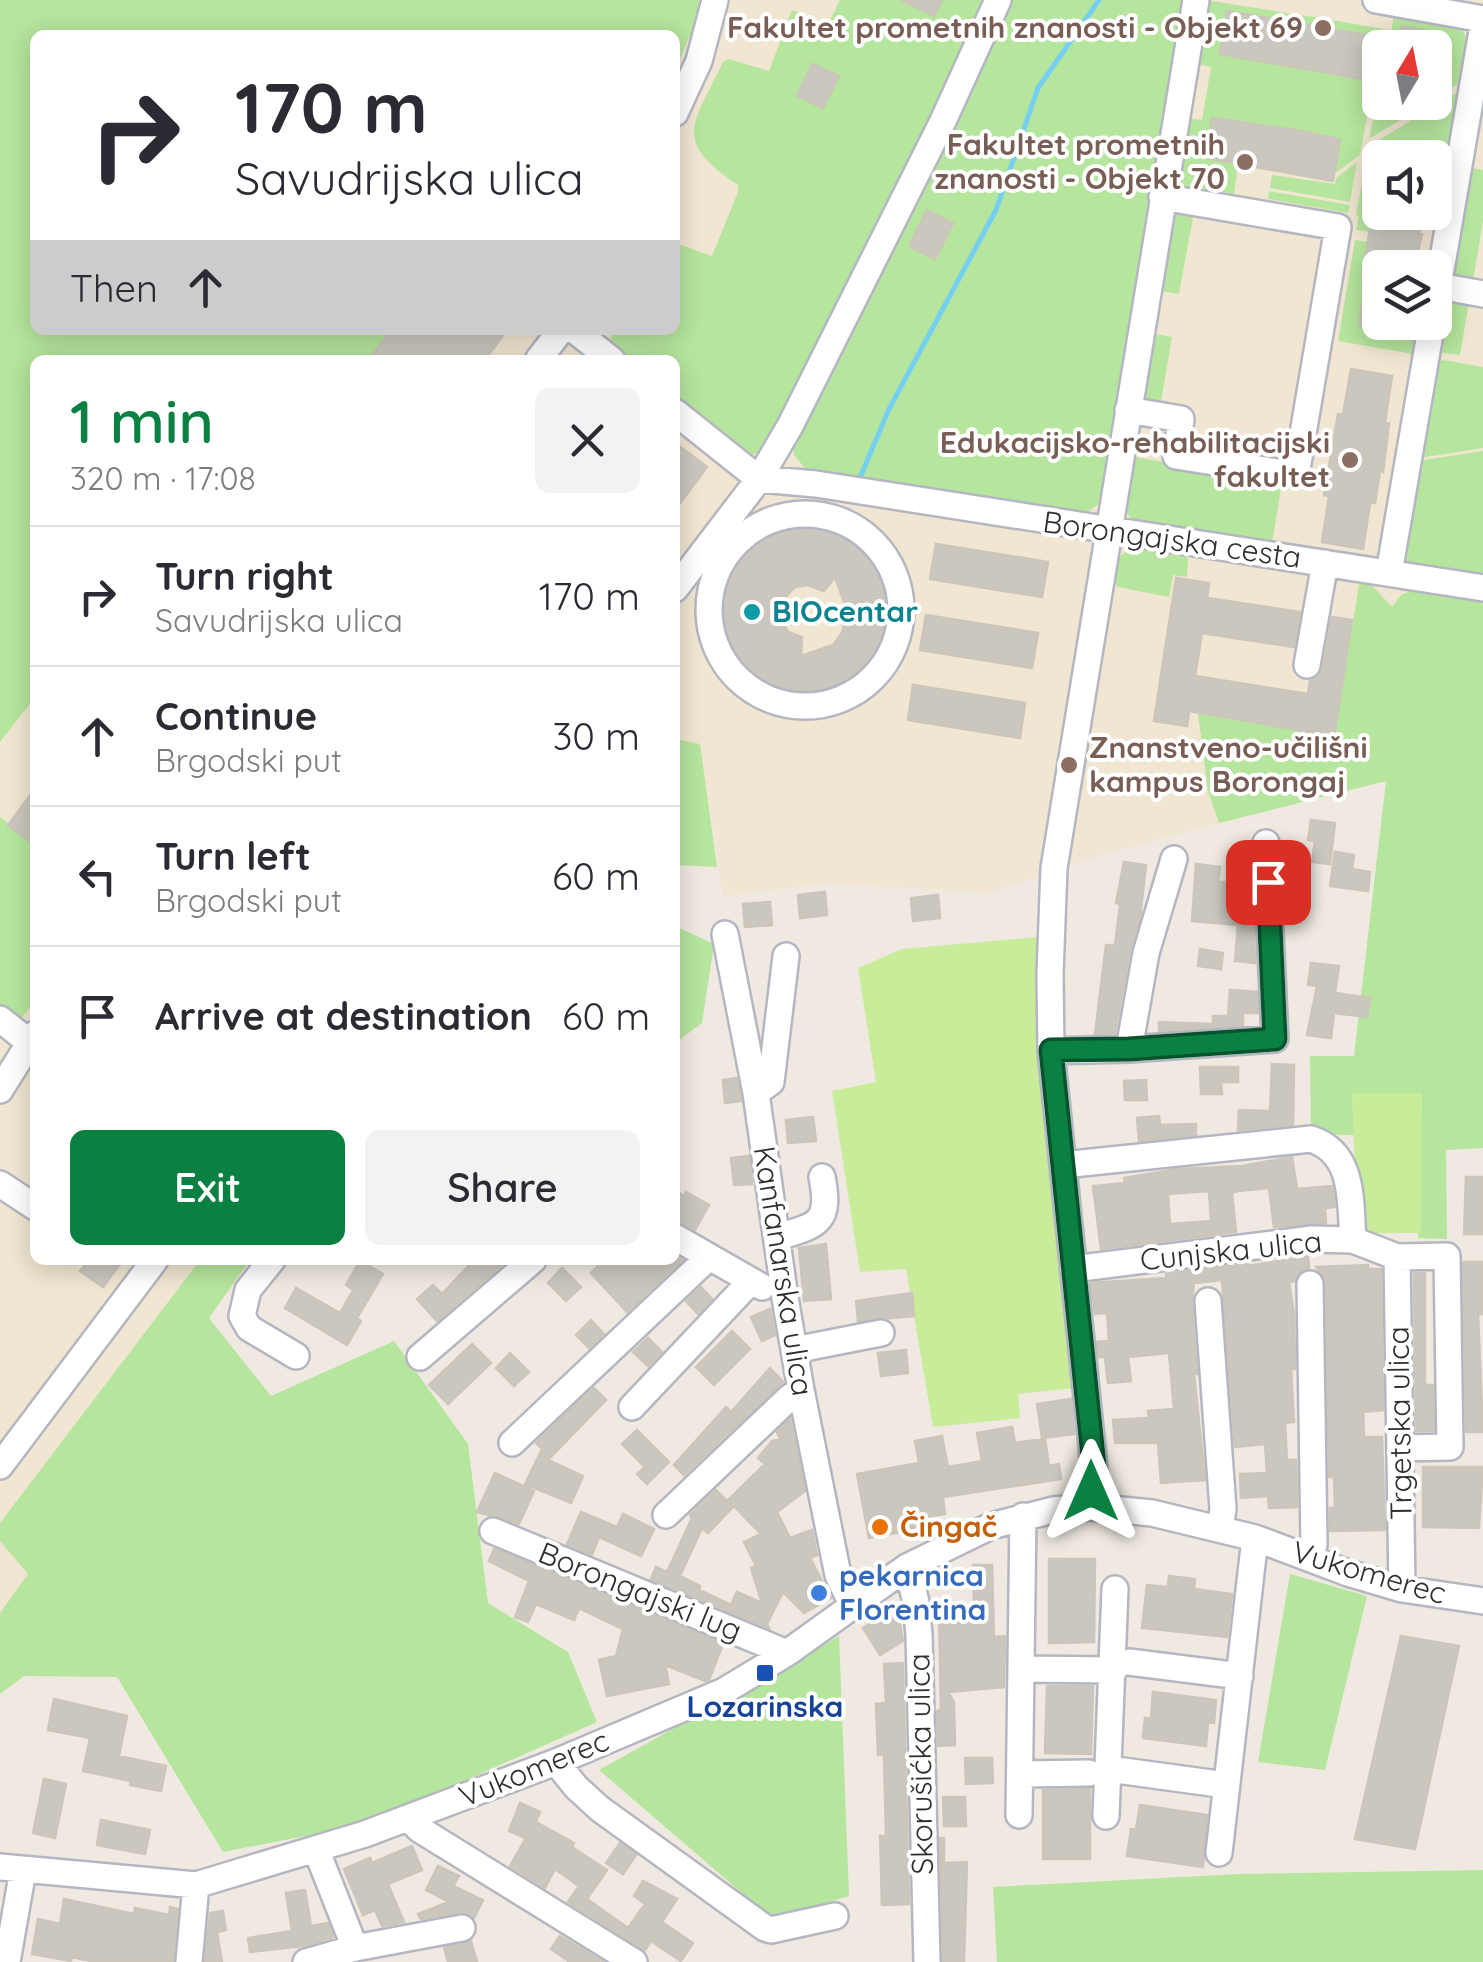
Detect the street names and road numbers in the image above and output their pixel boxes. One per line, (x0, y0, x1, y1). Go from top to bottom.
street label: Borongajska cesta (1041, 502, 1304, 576)
street label: Kanfanarska ulica (745, 1143, 822, 1398)
street label: Cunjska ulica (1138, 1222, 1324, 1278)
street label: Trgetska ulica (1378, 1326, 1420, 1520)
street label: Vukomerec (1288, 1532, 1450, 1612)
street label: Borongajski lug (533, 1533, 748, 1649)
street label: Skorušićka ulica (899, 1653, 941, 1875)
street label: Vukomerec (453, 1721, 614, 1815)

